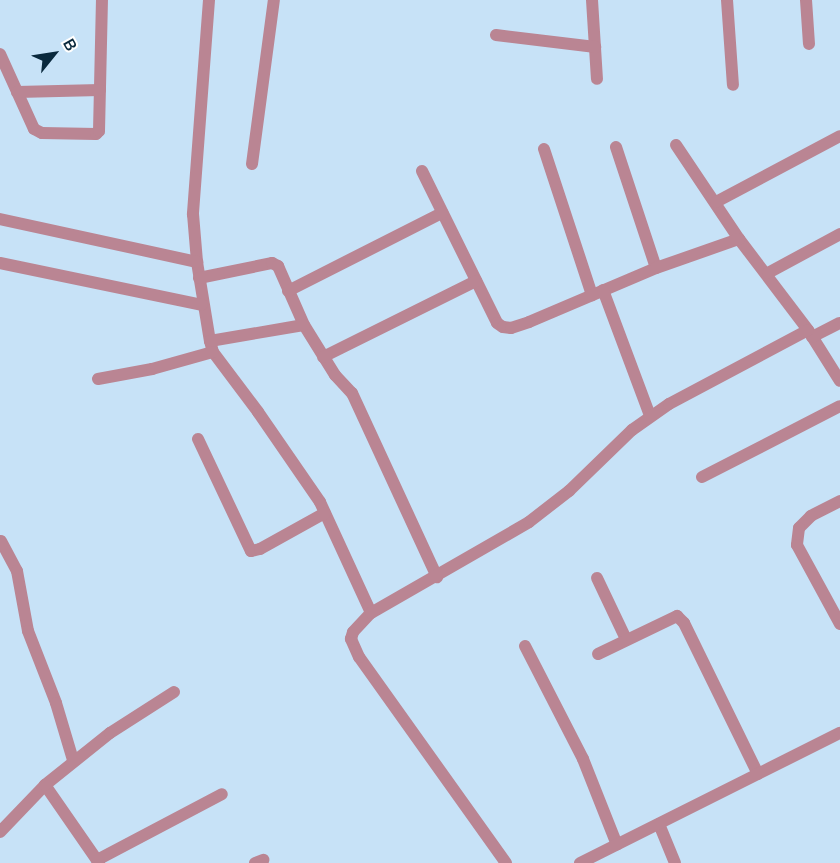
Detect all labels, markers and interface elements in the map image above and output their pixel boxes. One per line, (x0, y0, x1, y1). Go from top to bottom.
north arrow (24, 24, 84, 84)
text: B (57, 35, 82, 55)

